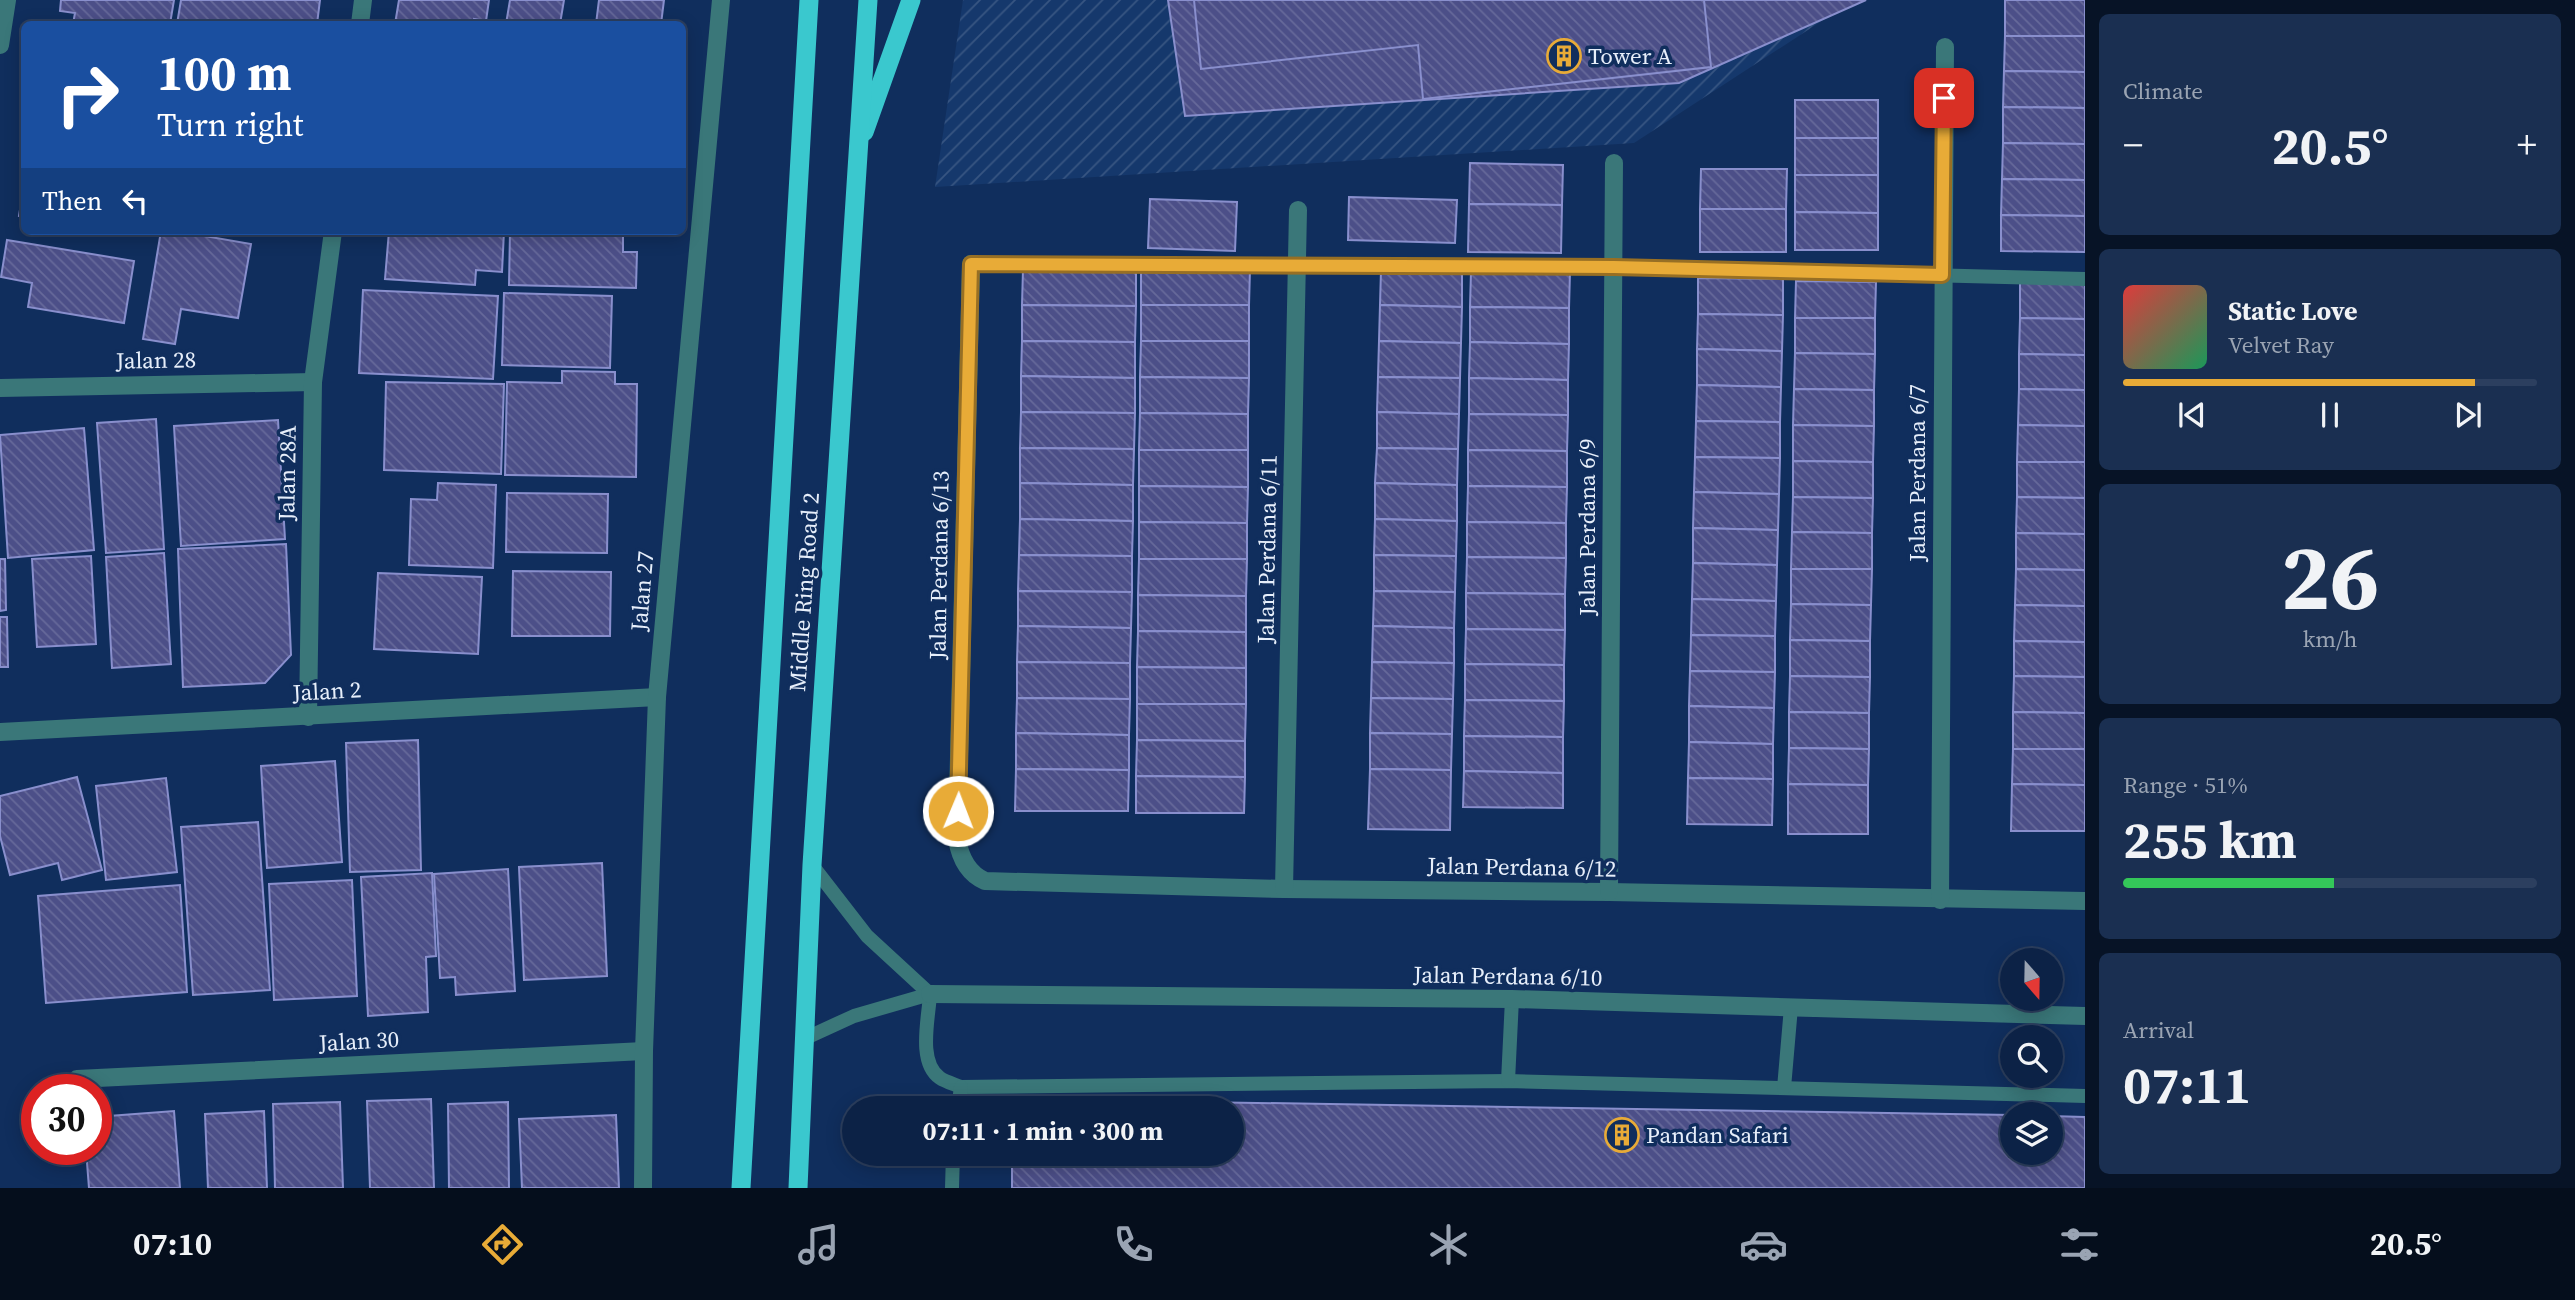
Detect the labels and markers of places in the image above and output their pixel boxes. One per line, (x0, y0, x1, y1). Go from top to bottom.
building icon: Tower A (1545, 37, 1583, 75)
place label: Tower A (1588, 40, 1673, 72)
pin (1914, 68, 1974, 128)
building icon: Pandan Safari (1603, 1116, 1641, 1154)
place label: Pandan Safari (1646, 1119, 1789, 1151)

